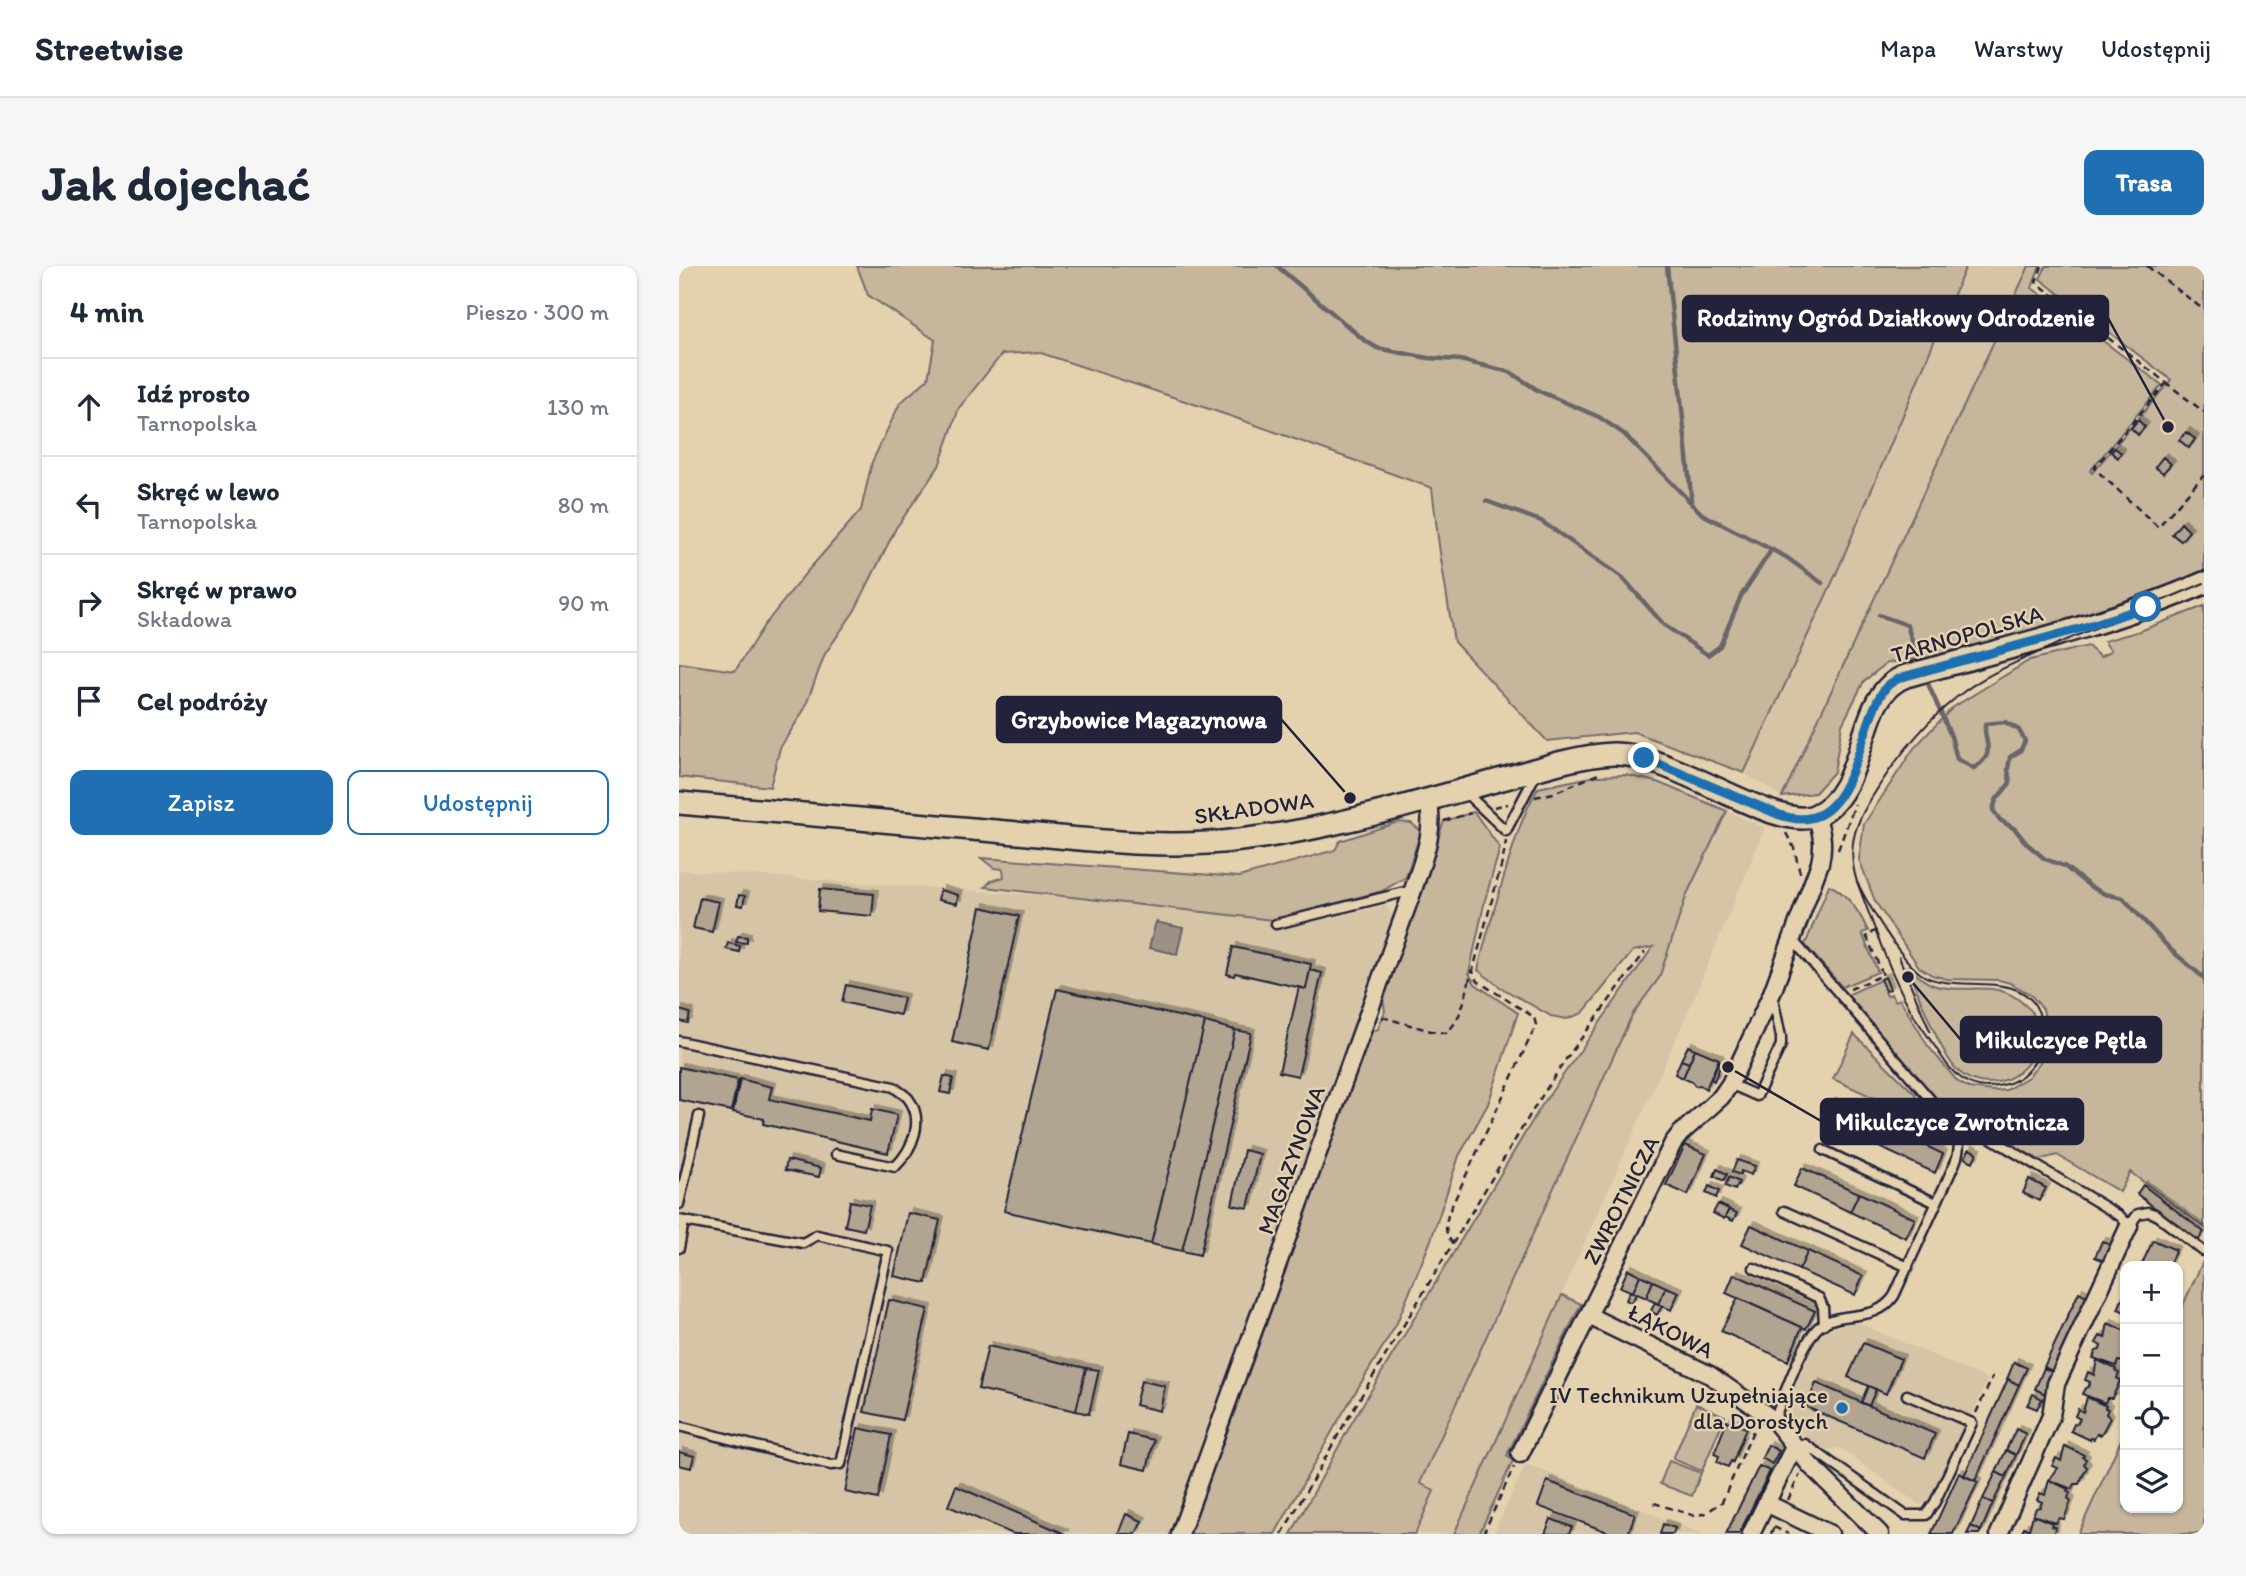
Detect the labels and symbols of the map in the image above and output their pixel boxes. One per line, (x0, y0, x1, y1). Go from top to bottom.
callout: Rodzinny Ogród Działkowy Odrodzenie (1683, 296, 2108, 341)
text: Rodzinny Ogród Działkowy Odrodzenie (1697, 303, 2095, 333)
route start (2130, 591, 2161, 622)
street label: TARNOPOLSKA (1888, 599, 2046, 669)
callout: Grzybowice Magazynowa (997, 697, 1281, 742)
text: Grzybowice Magazynowa (1011, 705, 1268, 735)
route end (1628, 742, 1659, 773)
street label: SKŁADOWA (1193, 786, 1316, 830)
callout: Mikulczyce Pętla (1961, 1017, 2161, 1062)
text: Mikulczyce Pętla (1975, 1025, 2147, 1055)
street label: MAGAZYNOWA (1251, 1082, 1331, 1238)
callout: Mikulczyce Zwrotnicza (1821, 1099, 2083, 1144)
text: Mikulczyce Zwrotnicza (1835, 1107, 2069, 1137)
street label: ZWROTNICZA (1577, 1131, 1665, 1269)
street label: ŁĄKOWA (1624, 1298, 1719, 1364)
place label: IV Technikum Uzupełniające dla Dorosłych (1549, 1381, 1829, 1435)
marker: IV Technikum Uzupełniające dla Dorosłych (1834, 1400, 1850, 1416)

